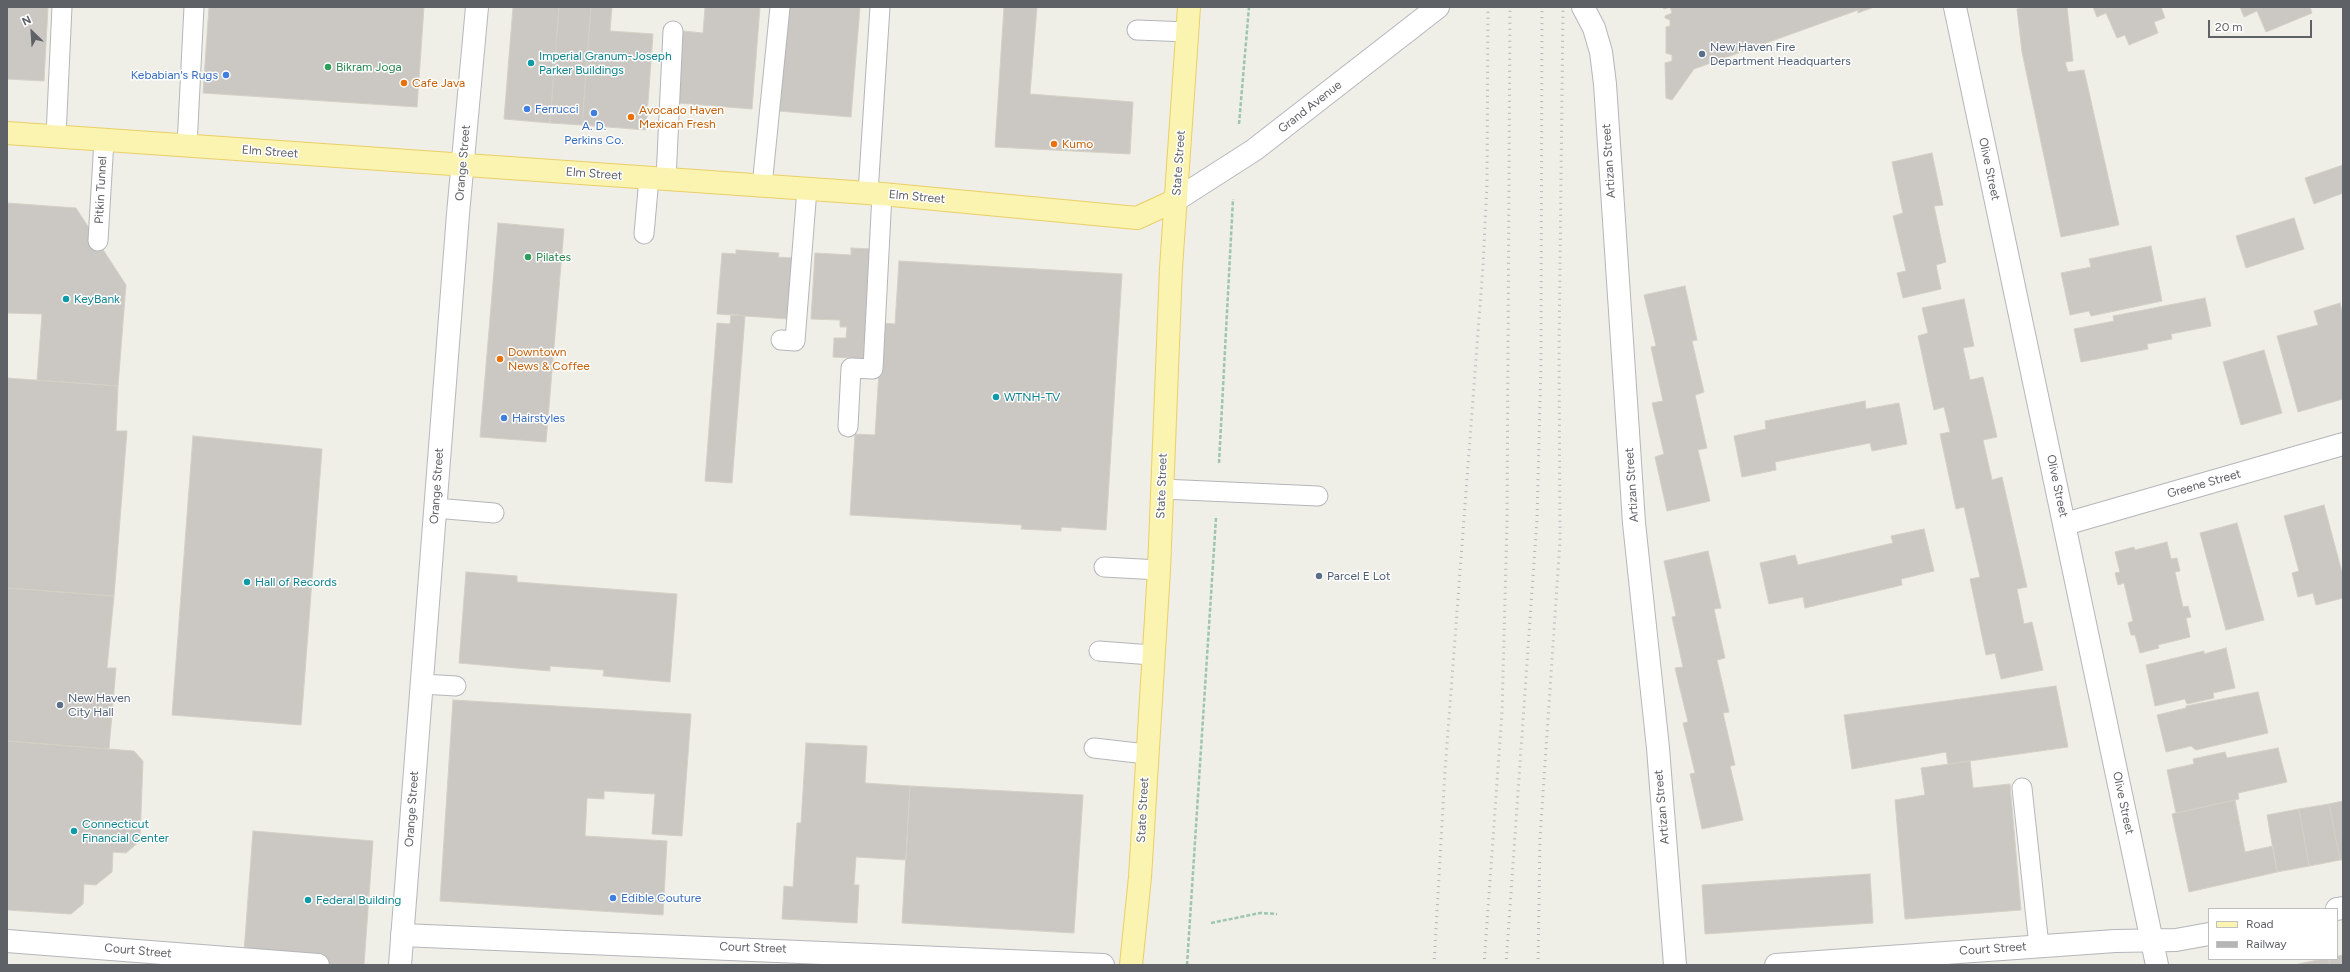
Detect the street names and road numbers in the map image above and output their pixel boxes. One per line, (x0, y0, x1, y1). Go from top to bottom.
street label: Grand Avenue (1275, 78, 1345, 136)
street label: Artizan Street (1599, 123, 1619, 199)
street label: Orange Street (453, 124, 473, 202)
street label: State Street (1170, 130, 1188, 196)
street label: Olive Street (1975, 136, 2003, 202)
street label: Elm Street (241, 143, 299, 161)
street label: Pitkin Tunnel (92, 156, 110, 224)
street label: Elm Street (565, 165, 623, 183)
street label: Elm Street (888, 187, 946, 207)
street label: Orange Street (427, 447, 447, 525)
street label: Artizan Street (1622, 447, 1642, 523)
street label: State Street (1154, 453, 1170, 519)
street label: Olive Street (2043, 453, 2071, 519)
street label: Greene Street (2165, 467, 2243, 501)
street label: Artizan Street (1652, 769, 1672, 845)
street label: Orange Street (402, 770, 422, 848)
street label: Olive Street (2109, 770, 2137, 836)
street label: State Street (1134, 777, 1152, 843)
street label: Court Street (1959, 939, 2027, 959)
street label: Court Street (719, 940, 787, 956)
street label: Court Street (104, 941, 172, 961)

